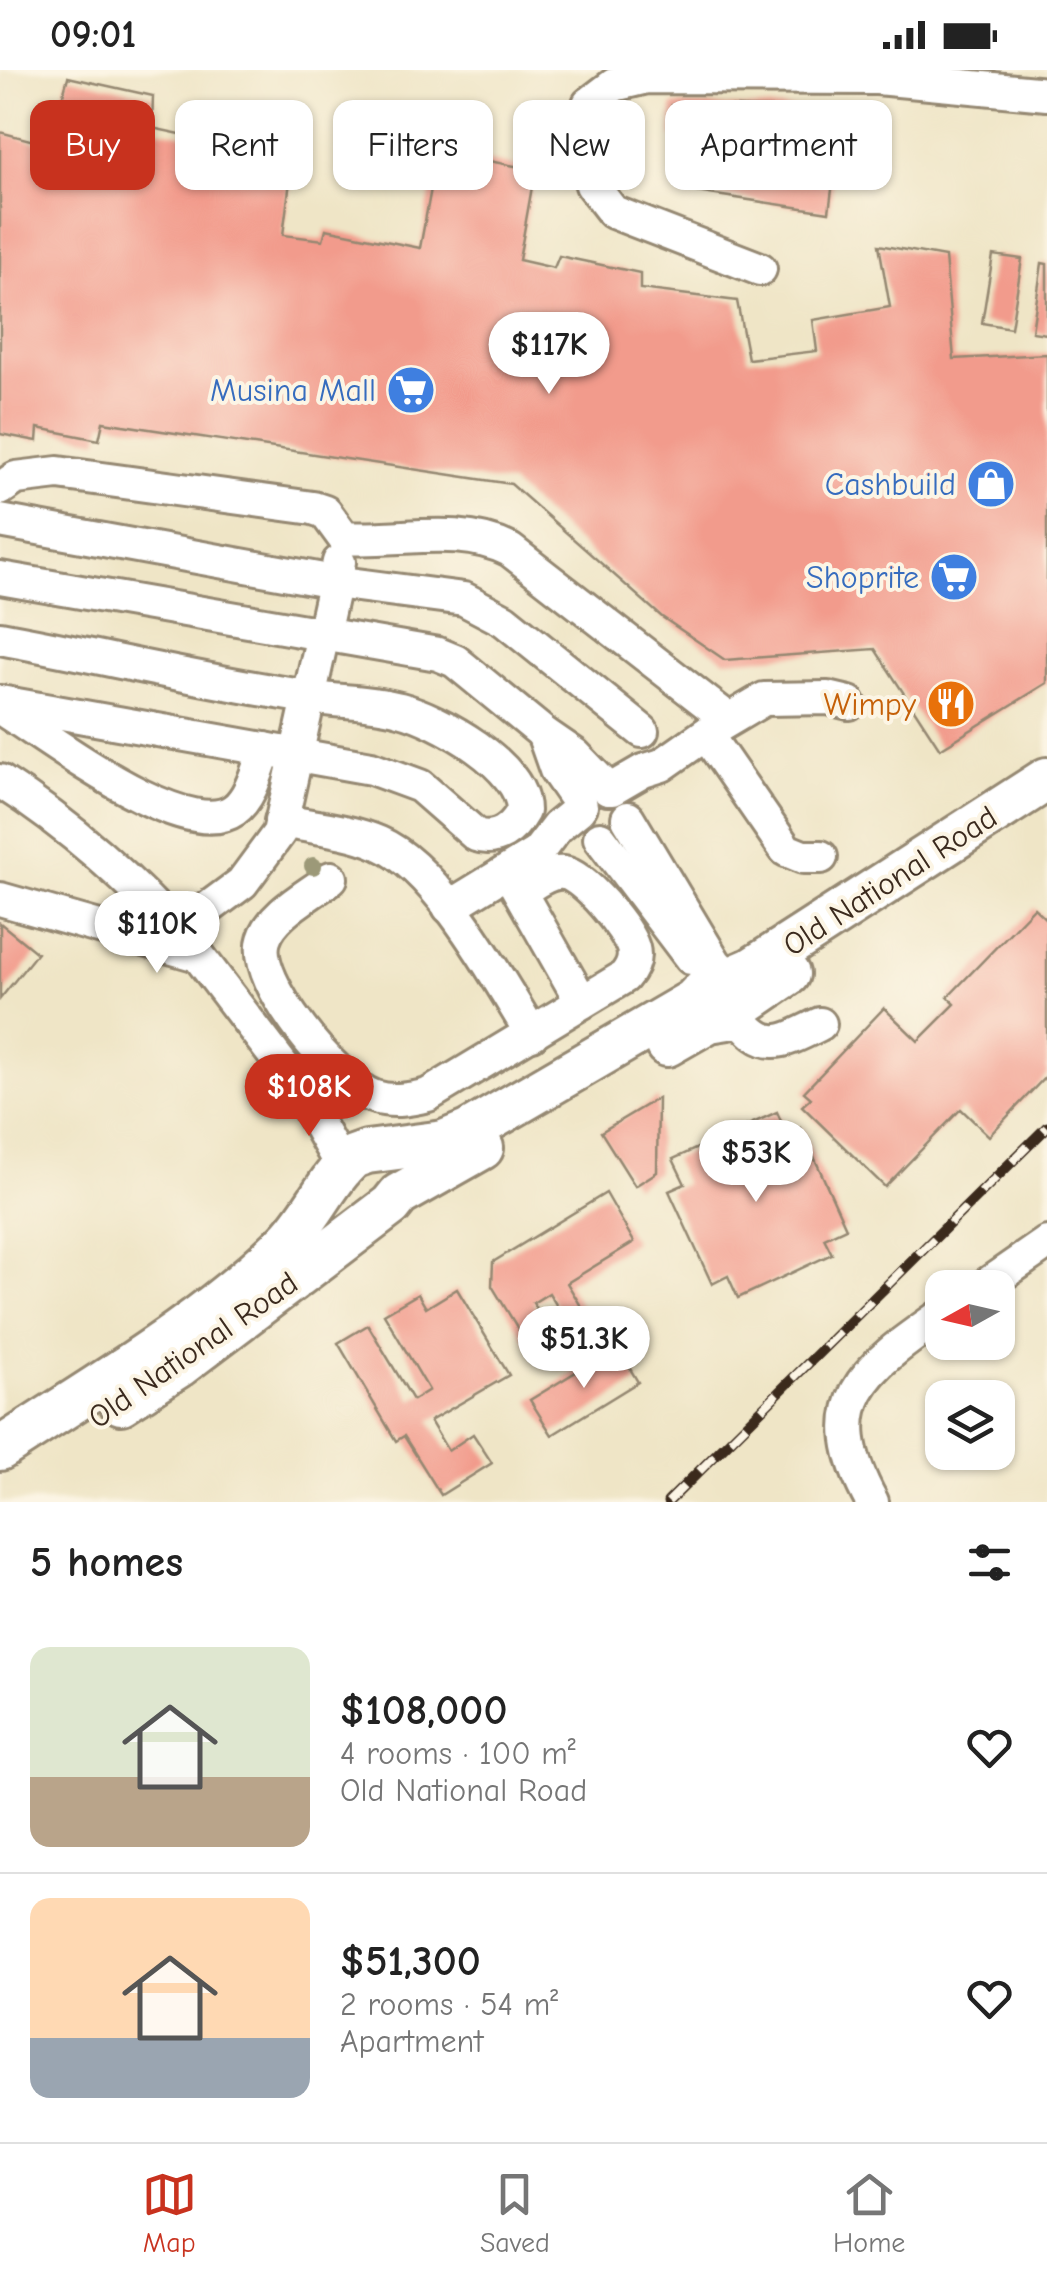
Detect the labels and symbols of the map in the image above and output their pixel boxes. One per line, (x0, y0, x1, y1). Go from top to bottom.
pin: $117K (479, 312, 619, 397)
supermarket icon: Musina Mall (385, 364, 437, 416)
place label: Musina Mall (210, 372, 376, 409)
shop icon: Cashbuild (965, 458, 1017, 510)
place label: Cashbuild (825, 466, 956, 503)
supermarket icon: Shoprite (928, 551, 980, 603)
place label: Shoprite (806, 559, 919, 596)
restaurant icon: Wimpy (925, 678, 977, 730)
place label: Wimpy (823, 686, 917, 723)
street label: Old National Road (776, 798, 1004, 964)
pin: $110K (87, 891, 227, 976)
pin: $108K (239, 1054, 379, 1139)
pin: $53K (697, 1120, 815, 1205)
street label: Old National Road (81, 1264, 305, 1436)
north arrow (925, 1270, 1015, 1360)
pin: $51.3K (503, 1306, 665, 1391)

